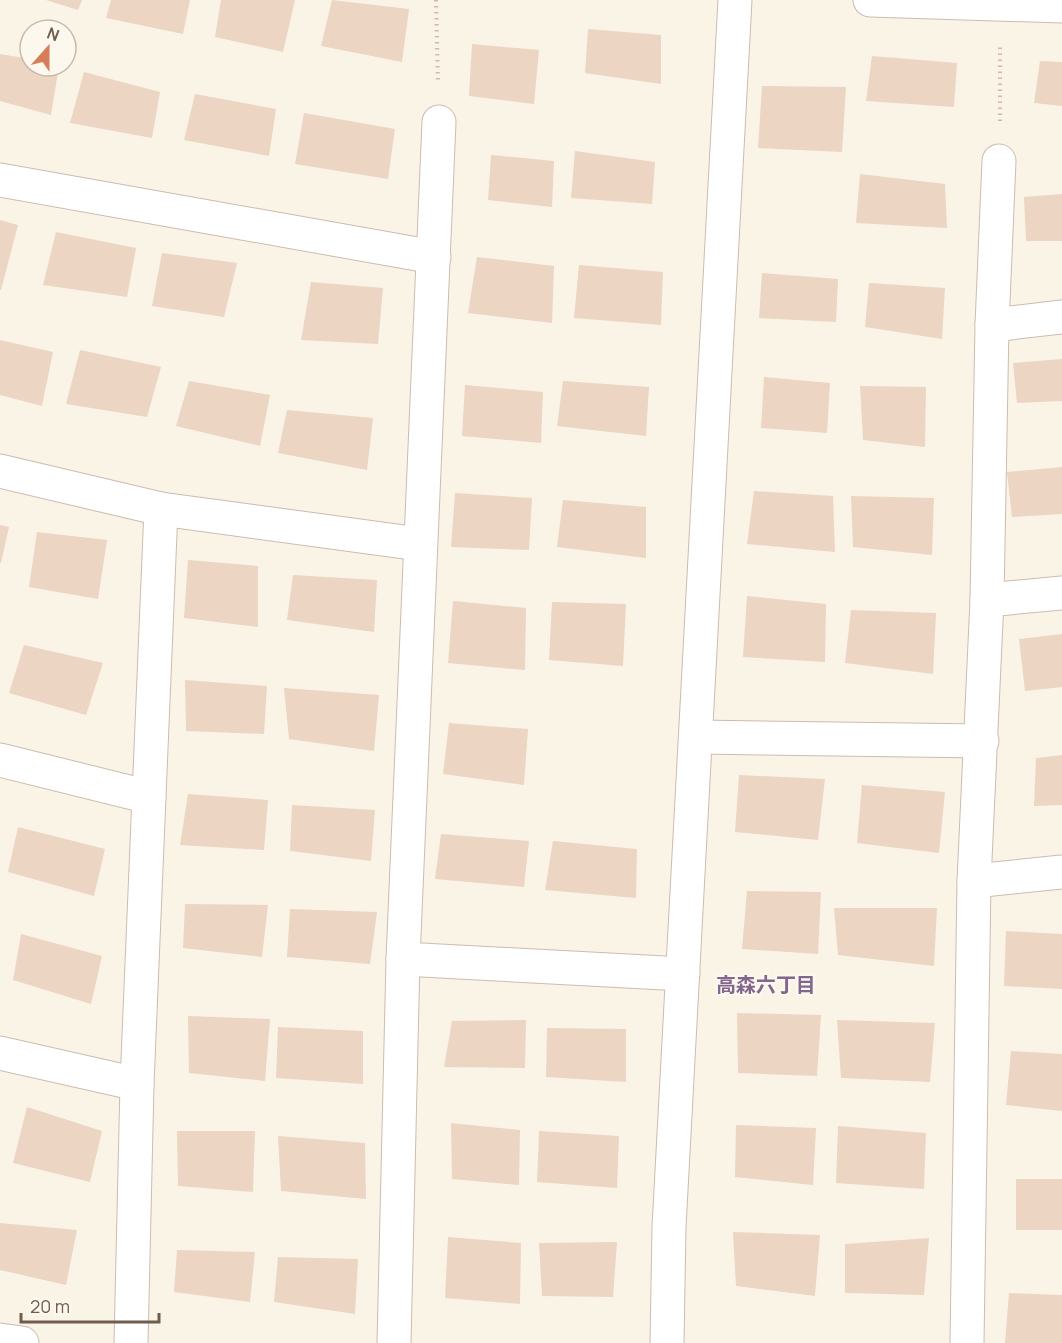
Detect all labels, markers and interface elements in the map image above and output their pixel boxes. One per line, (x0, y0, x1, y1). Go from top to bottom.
north arrow (18, 18, 78, 78)
text: N (44, 22, 63, 46)
district label: 高森六丁目 (716, 971, 816, 998)
scale bar (21, 1286, 159, 1324)
text: 20 m (30, 1294, 70, 1318)

